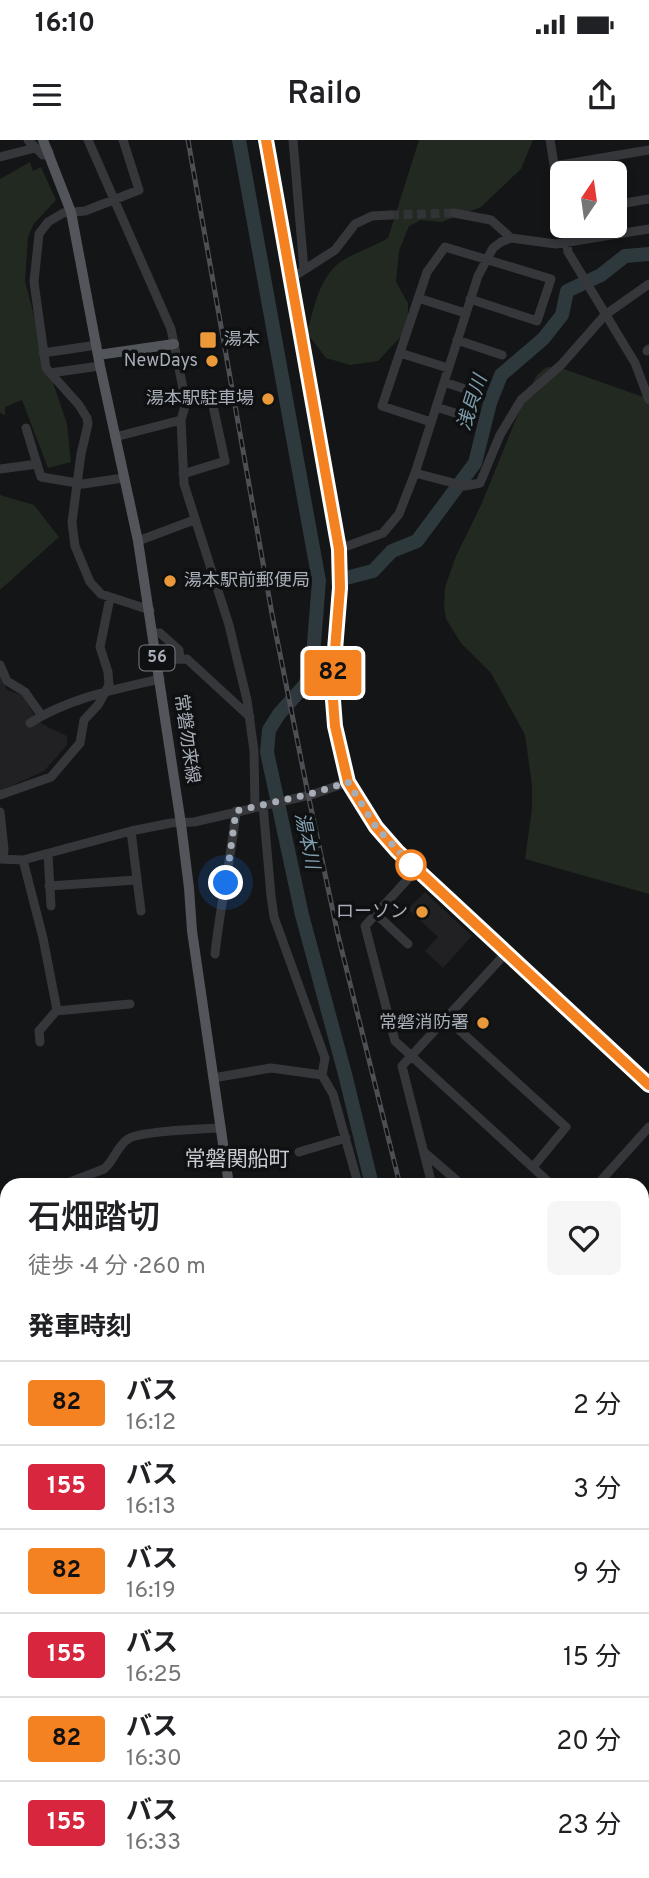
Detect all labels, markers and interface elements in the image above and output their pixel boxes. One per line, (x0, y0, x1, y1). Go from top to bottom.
text: 16:10 (35, 8, 95, 41)
text: Railo (287, 75, 362, 115)
icon: menu (28, 76, 66, 114)
icon: share (583, 76, 621, 114)
north arrow (550, 161, 626, 238)
map controls (550, 161, 627, 238)
place label: 湯本 (224, 329, 260, 352)
marker: 湯本 (198, 330, 218, 350)
place label: NewDays (124, 350, 198, 373)
marker: NewDays (204, 353, 220, 369)
water label: 浅貝川 (453, 370, 494, 434)
place label: 湯本駅駐車場 (146, 388, 254, 411)
marker: 湯本駅駐車場 (260, 391, 276, 407)
place label: 湯本駅前郵便局 (184, 570, 310, 593)
marker: 湯本駅前郵便局 (162, 573, 178, 589)
road number: 56 (140, 645, 174, 670)
line badge: 82 (302, 650, 364, 696)
text: 82 (318, 658, 348, 688)
street label: 常磐勿来線 (168, 693, 204, 785)
water label: 湯本川 (288, 811, 324, 873)
unlabelled marker (396, 850, 426, 880)
your location (208, 865, 243, 900)
place label: ローソン (336, 901, 408, 924)
marker: ローソン (414, 904, 430, 920)
place label: 常磐消防署 (379, 1012, 469, 1035)
marker: 常磐消防署 (475, 1015, 491, 1031)
district label: 常磐関船町 (185, 1147, 290, 1174)
text: 石畑踏切 (28, 1199, 160, 1241)
button: heart (547, 1201, 621, 1275)
text: 徒歩 · 4 分 · 260 m (28, 1253, 206, 1282)
text: 発車時刻 (28, 1312, 132, 1345)
text: バス (126, 1376, 178, 1409)
text: 82 (52, 1388, 81, 1418)
text: 2 分 (573, 1390, 621, 1423)
text: 16:12 (126, 1409, 176, 1438)
text: バス (126, 1460, 178, 1493)
text: 155 (47, 1472, 86, 1502)
text: 3 分 (573, 1474, 621, 1507)
text: 16:13 (126, 1493, 176, 1522)
text: バス (126, 1544, 178, 1577)
text: 82 (52, 1556, 81, 1586)
text: 9 分 (573, 1558, 621, 1591)
text: 16:19 (126, 1577, 176, 1606)
text: バス (126, 1628, 178, 1661)
text: 155 (47, 1640, 86, 1670)
text: 15 分 (563, 1642, 621, 1675)
text: 16:25 (126, 1661, 182, 1690)
text: バス (126, 1712, 178, 1745)
text: 82 (52, 1724, 81, 1754)
text: 20 分 (556, 1726, 621, 1759)
text: 16:30 (126, 1745, 182, 1774)
text: バス (126, 1796, 178, 1829)
text: 155 (47, 1808, 86, 1838)
text: 23 分 (557, 1810, 621, 1843)
text: 16:33 (126, 1829, 181, 1858)

